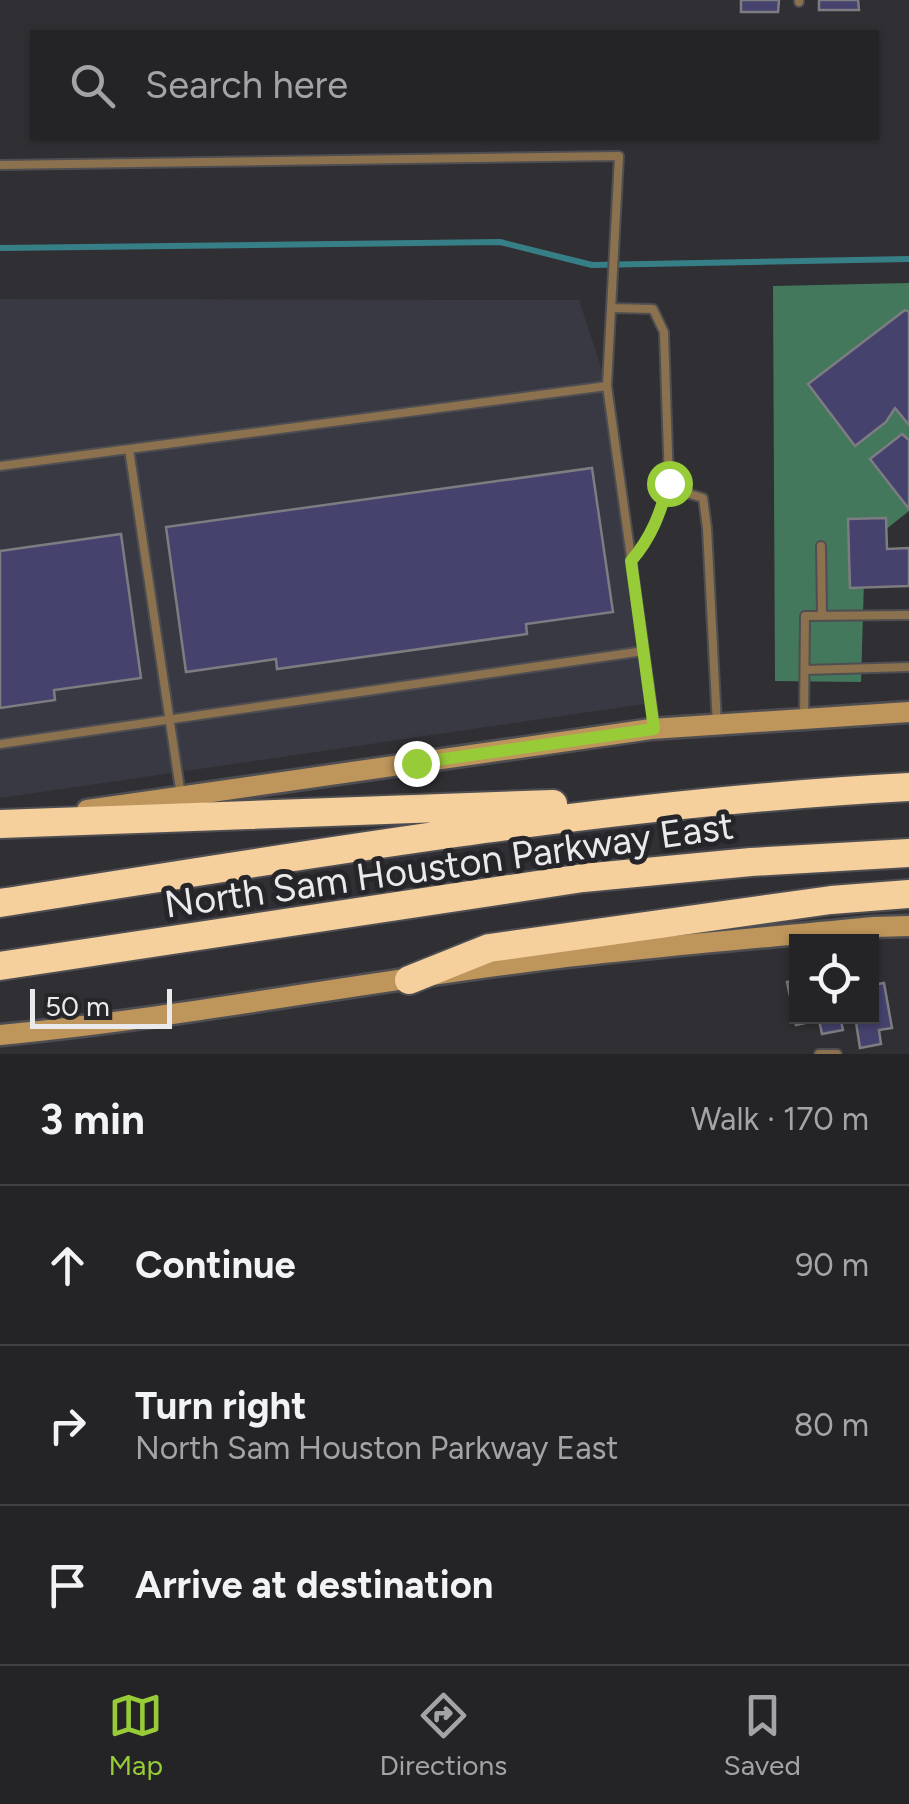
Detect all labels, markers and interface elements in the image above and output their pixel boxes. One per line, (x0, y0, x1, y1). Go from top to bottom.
search box (30, 30, 879, 140)
icon: search (65, 58, 120, 113)
text: Search here (145, 62, 348, 108)
route start (647, 461, 693, 507)
route end (394, 741, 440, 787)
street label: North Sam Houston Parkway East (162, 802, 736, 928)
map controls (789, 934, 879, 1024)
button: locate (789, 934, 879, 1024)
scale bar (30, 984, 172, 1028)
text: 50 m (45, 989, 110, 1023)
text: 3 min (40, 1094, 145, 1145)
text: Walk · 170 m (691, 1100, 869, 1138)
icon: ahead (40, 1238, 95, 1293)
text: Continue (135, 1242, 296, 1288)
text: 90 m (795, 1246, 869, 1284)
text: Turn right (135, 1383, 307, 1429)
icon: right (40, 1398, 95, 1453)
text: 80 m (794, 1406, 869, 1444)
text: North Sam Houston Parkway East (135, 1429, 618, 1467)
icon: arrive (40, 1558, 95, 1613)
text: Arrive at destination (135, 1562, 493, 1608)
tab: Map (108, 1688, 163, 1782)
tab: Directions (380, 1688, 507, 1782)
tab: Saved (724, 1688, 801, 1782)

